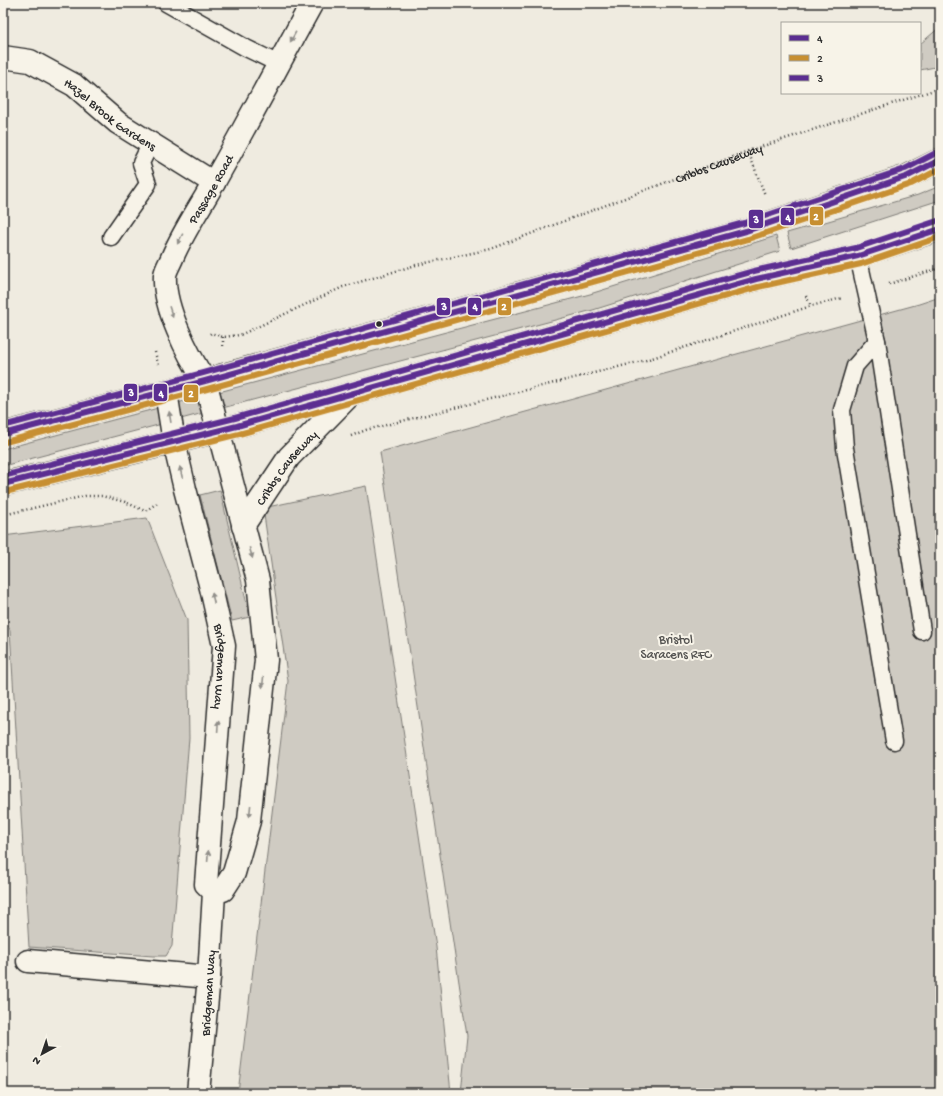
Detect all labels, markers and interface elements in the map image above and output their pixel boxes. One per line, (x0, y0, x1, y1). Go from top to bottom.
legend (781, 22, 921, 94)
one-way arrow (290, 31, 297, 43)
text: 4 (817, 33, 823, 47)
text: 2 (817, 53, 823, 67)
text: 3 (816, 73, 823, 87)
street label: Hazel Brook Gardens (61, 76, 159, 156)
street label: Cribbs Causeway (674, 142, 765, 188)
street label: Passage Road (186, 152, 238, 228)
line badge: 2 (809, 206, 824, 226)
line badge: 4 (780, 207, 795, 226)
line badge: 3 (748, 209, 764, 229)
text: 2 (813, 212, 819, 224)
text: 4 (784, 213, 791, 225)
text: 3 (752, 215, 759, 227)
one-way arrow (177, 233, 183, 245)
line badge: 3 (436, 297, 451, 316)
line badge: 4 (467, 297, 482, 316)
line badge: 2 (497, 297, 512, 316)
text: 3 (440, 302, 447, 314)
text: 4 (471, 302, 478, 314)
text: 2 (501, 302, 507, 314)
one-way arrow (169, 306, 175, 318)
unlabelled marker (374, 319, 384, 329)
line badge: 3 (123, 383, 138, 402)
line badge: 4 (153, 383, 168, 402)
line badge: 2 (183, 384, 199, 403)
text: 3 (127, 388, 134, 400)
text: 4 (157, 389, 164, 401)
text: 2 (188, 389, 194, 401)
one-way arrow (167, 411, 173, 423)
street label: Cribbs Causeway (254, 427, 322, 509)
one-way arrow (177, 466, 183, 478)
one-way arrow (248, 548, 254, 560)
one-way arrow (210, 592, 216, 604)
street label: Bridgeman Way (209, 622, 229, 710)
park label: Bristol Saracens RFC (641, 633, 712, 663)
one-way arrow (260, 676, 267, 688)
one-way arrow (214, 720, 221, 732)
one-way arrow (247, 805, 253, 817)
one-way arrow (205, 850, 212, 862)
street label: Bridgeman Way (199, 949, 220, 1038)
north arrow (22, 1034, 62, 1074)
text: N (30, 1053, 43, 1067)

